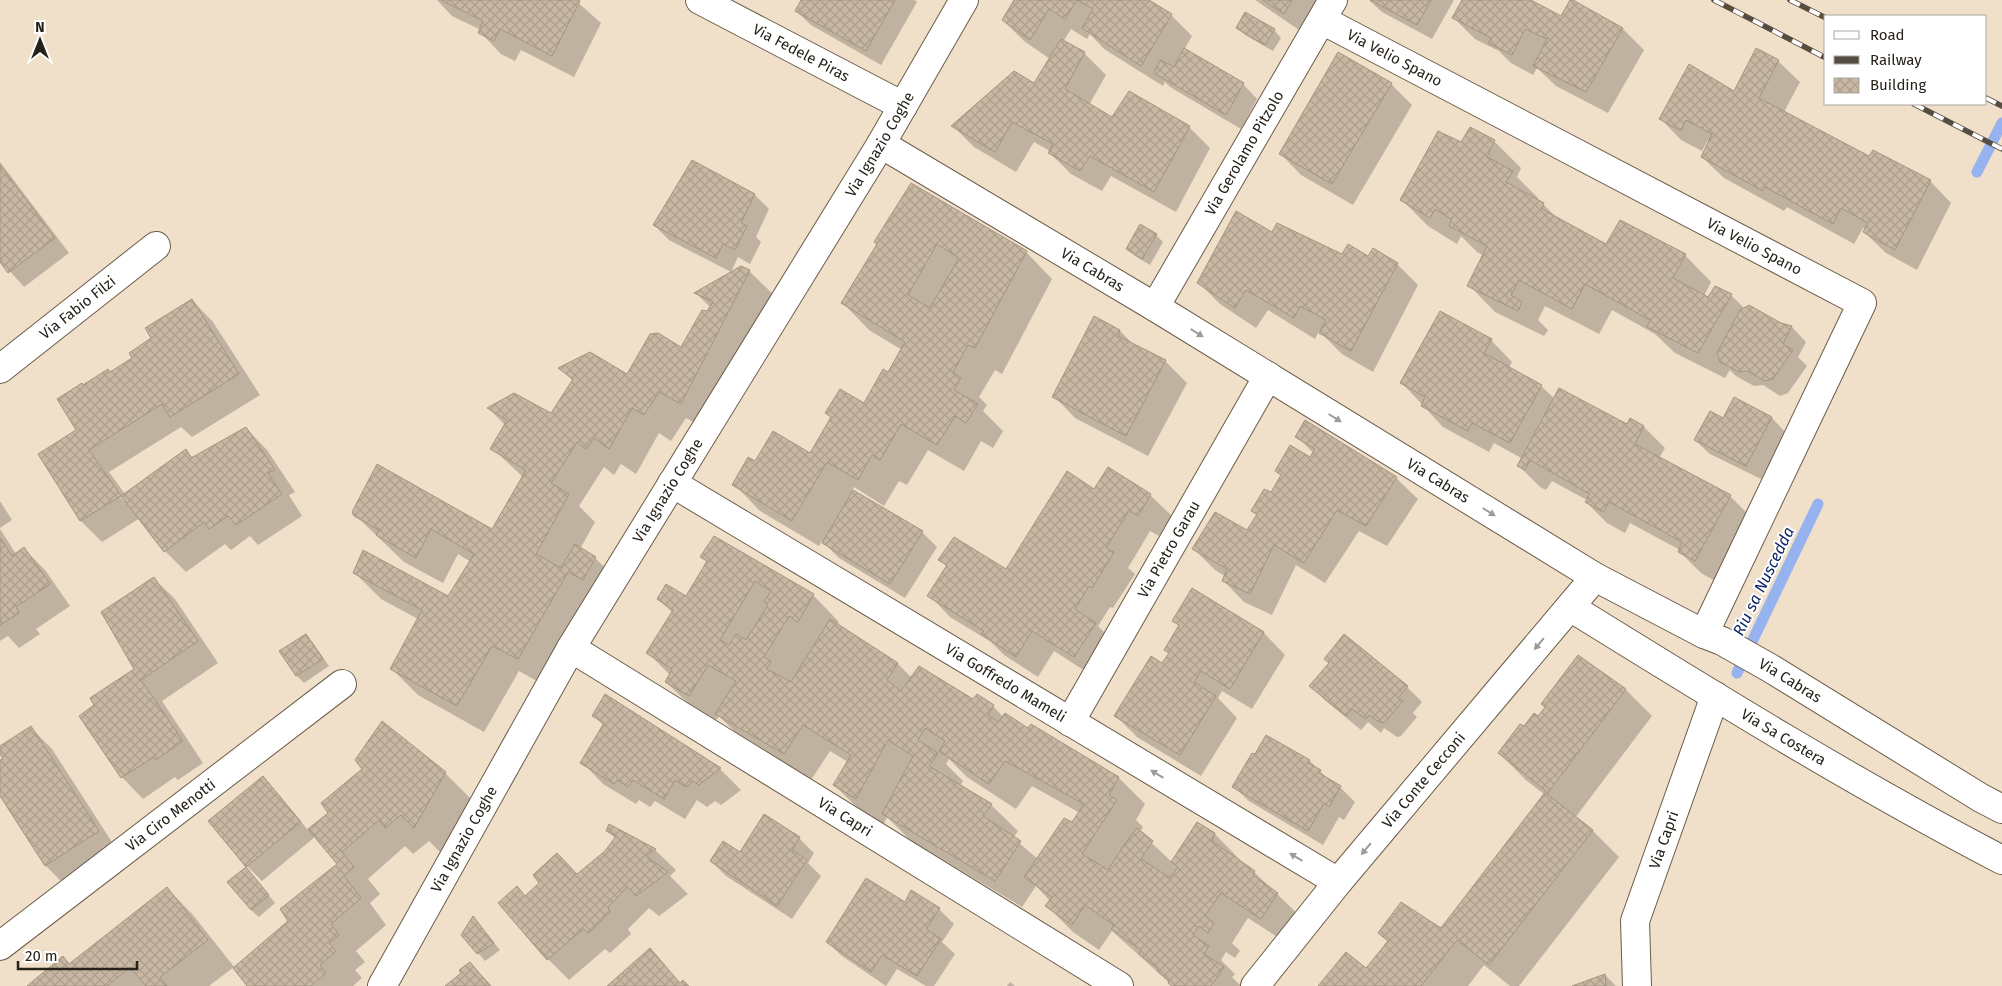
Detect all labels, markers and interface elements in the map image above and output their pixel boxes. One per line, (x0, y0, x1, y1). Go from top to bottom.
north arrow (15, 15, 65, 65)
legend (1824, 15, 1987, 105)
text: N (35, 19, 45, 36)
street label: Via Fedele Piras (750, 20, 853, 85)
street label: Via Velio Spano (1344, 26, 1445, 90)
text: Road (1870, 26, 1905, 44)
text: Railway (1870, 51, 1922, 69)
text: Building (1870, 76, 1926, 94)
street label: Via Gerolamo Pitzolo (1201, 87, 1288, 219)
street label: Via Ignazio Coghe (842, 89, 918, 200)
street label: Via Velio Spano (1704, 214, 1805, 279)
street label: Via Cabras (1058, 244, 1127, 295)
street label: Via Fabio Filzi (36, 272, 119, 343)
one-way arrow (1190, 328, 1203, 337)
one-way arrow (1329, 413, 1342, 422)
street label: Via Ignazio Coghe (629, 435, 707, 546)
street label: Via Cabras (1403, 455, 1473, 507)
street label: Via Pietro Garau (1134, 497, 1204, 601)
one-way arrow (1482, 507, 1495, 516)
water label: Riu sa Nuscedda (1729, 524, 1798, 639)
one-way arrow (1533, 637, 1544, 650)
street label: Via Goffredo Mameli (942, 640, 1069, 726)
street label: Via Cabras (1755, 654, 1825, 706)
street label: Via Sa Costera (1738, 705, 1829, 769)
street label: Via Conte Cecconi (1378, 729, 1469, 832)
one-way arrow (1150, 769, 1163, 778)
street label: Via Ciro Menotti (122, 775, 219, 855)
street label: Via Ignazio Coghe (427, 783, 501, 896)
street label: Via Capri (815, 794, 875, 840)
street label: Via Capri (1645, 809, 1682, 871)
one-way arrow (1361, 842, 1372, 855)
one-way arrow (1290, 853, 1303, 862)
scale bar (18, 938, 136, 970)
text: 20 m (25, 947, 58, 965)

